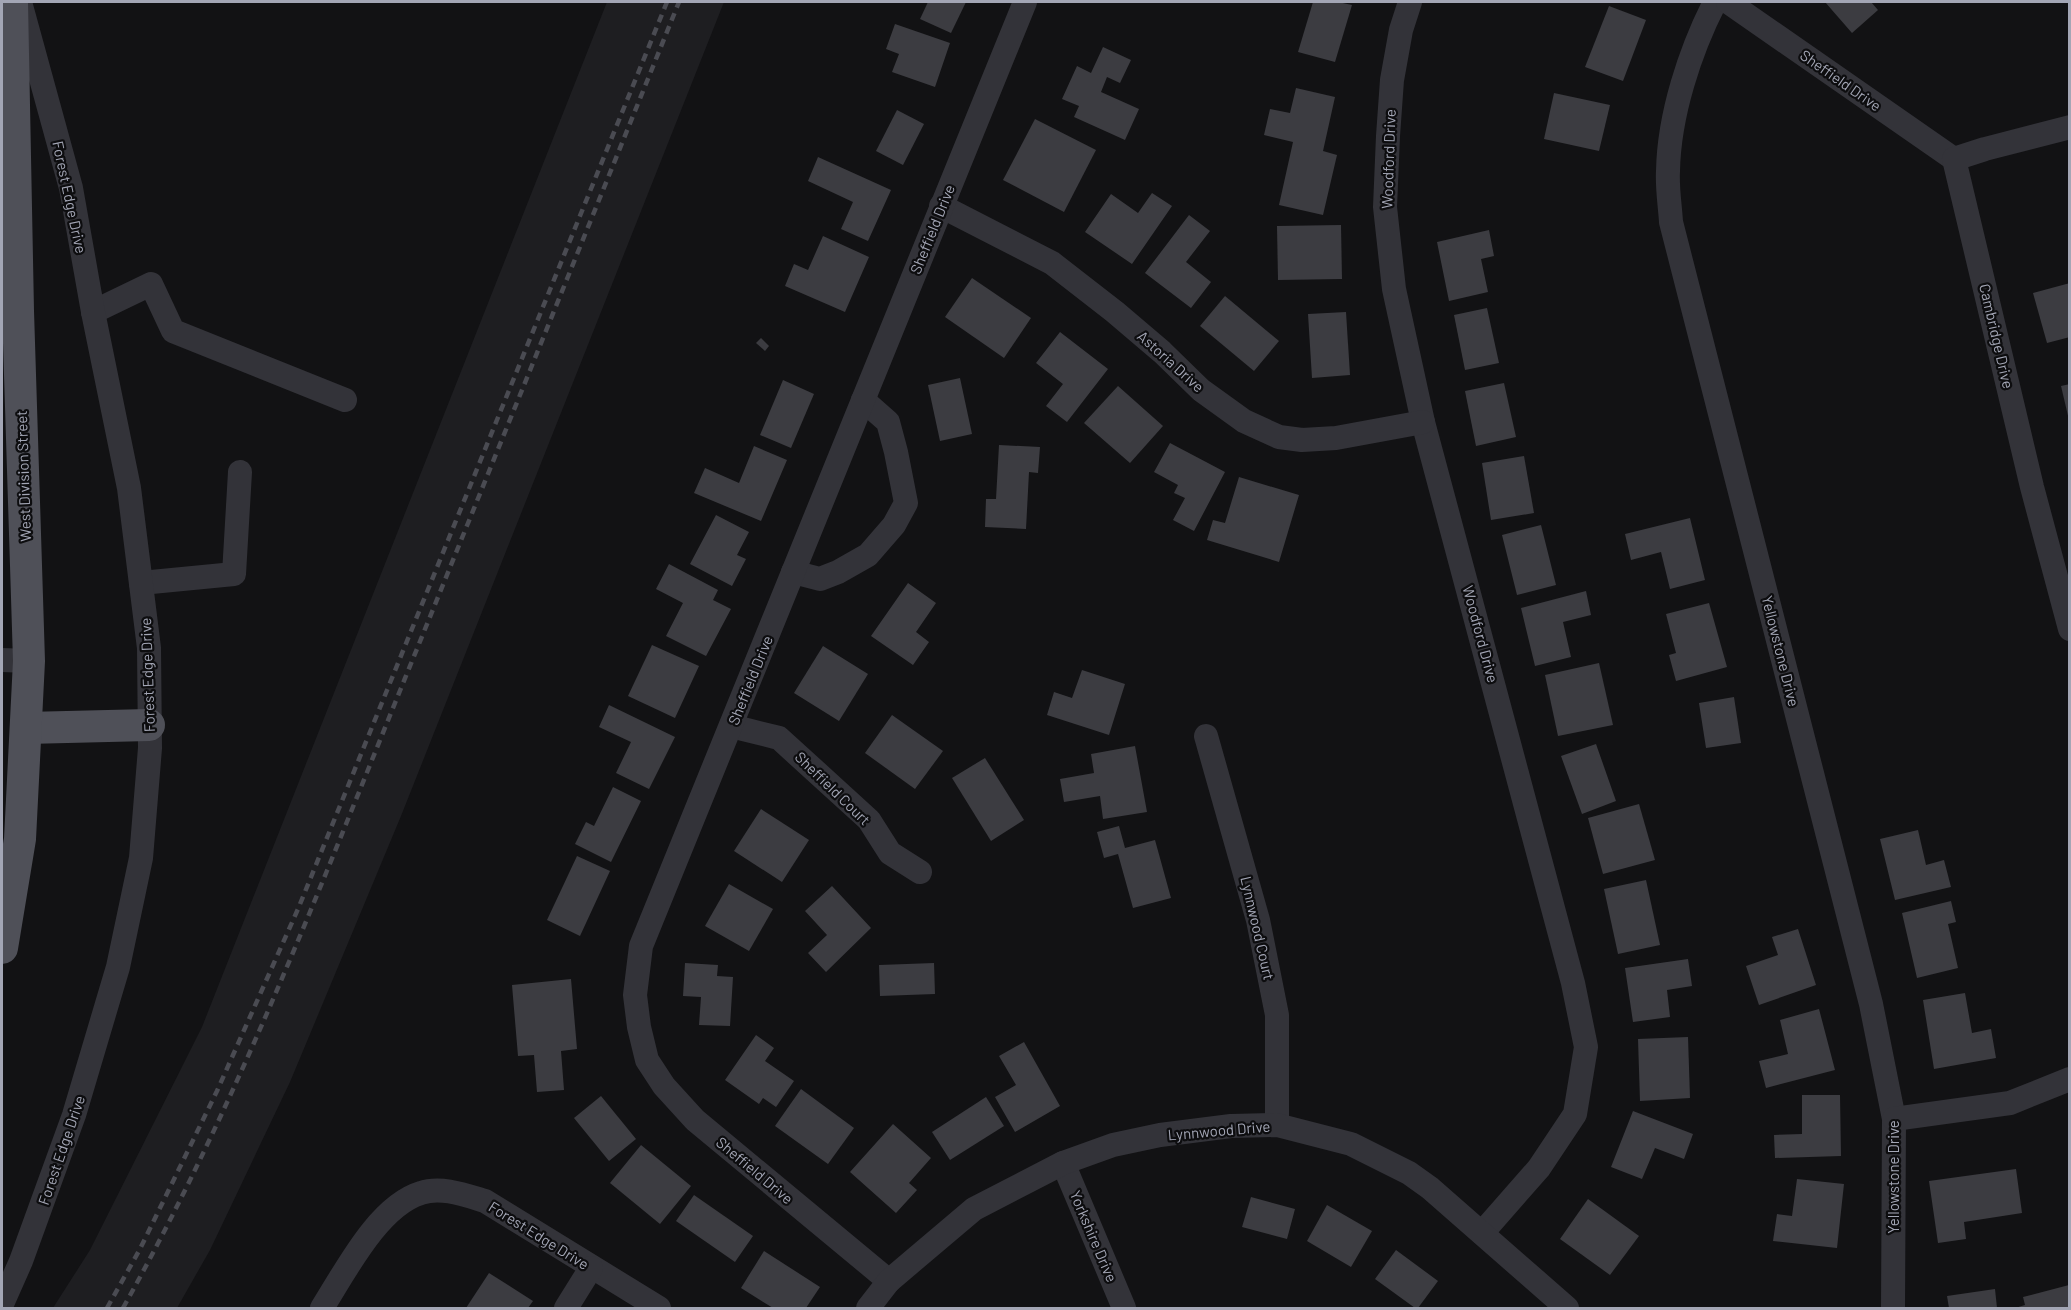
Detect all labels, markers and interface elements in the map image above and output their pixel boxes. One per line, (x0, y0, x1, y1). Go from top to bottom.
street label: Sheffield Drive (1797, 45, 1885, 115)
street label: Woodford Drive (1377, 109, 1399, 209)
street label: Forest Edge Drive (49, 139, 91, 255)
street label: Sheffield Drive (906, 182, 958, 276)
street label: Cambridge Drive (1976, 282, 2018, 390)
street label: Astoria Drive (1134, 327, 1208, 395)
street label: West Division Street (12, 410, 34, 542)
street label: Woodford Drive (1459, 583, 1503, 685)
street label: Yellowstone Drive (1759, 594, 1803, 708)
street label: Forest Edge Drive (136, 617, 158, 733)
street label: Sheffield Drive (724, 633, 776, 727)
street label: Sheffield Court (792, 748, 874, 828)
street label: Lynnwood Court (1237, 874, 1279, 982)
street label: Forest Edge Drive (34, 1093, 88, 1207)
street label: Lynnwood Drive (1167, 1117, 1271, 1143)
street label: Yellowstone Drive (1884, 1120, 1902, 1234)
street label: Sheffield Drive (713, 1133, 797, 1207)
street label: Yorkshire Drive (1067, 1188, 1121, 1284)
street label: Forest Edge Drive (486, 1197, 592, 1273)

